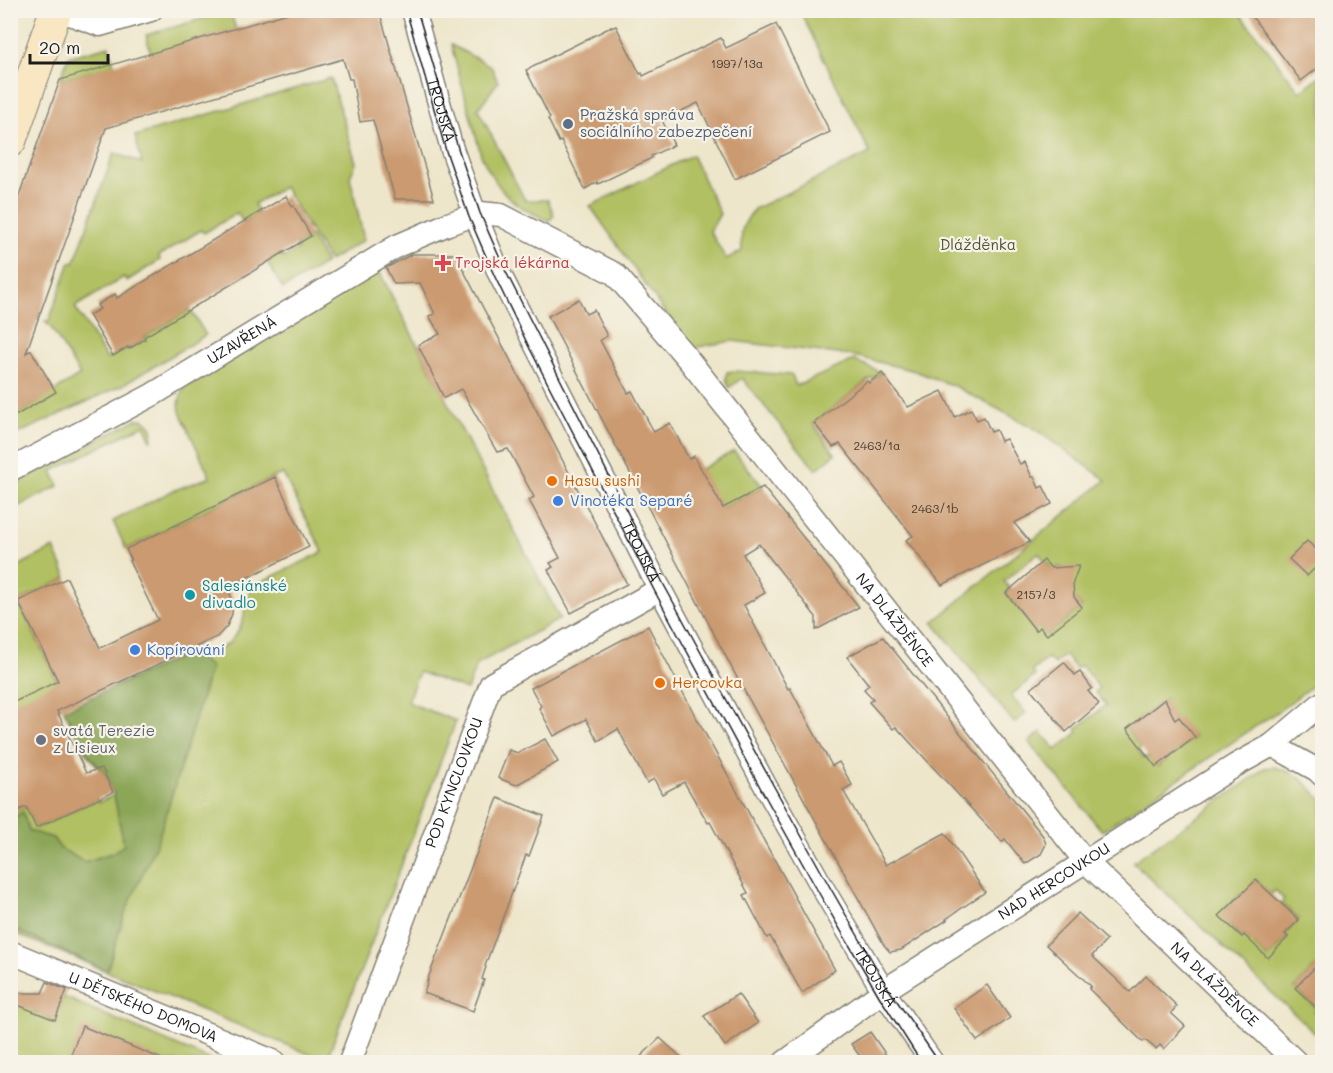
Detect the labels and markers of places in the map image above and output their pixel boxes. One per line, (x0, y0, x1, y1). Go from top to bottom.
place label: Pražská správa sociálního zabezpečení (580, 104, 752, 141)
marker: Pražská správa sociálního zabezpečení (561, 117, 575, 131)
place label: Trojská lékárna (455, 252, 570, 272)
marker: Trojská lékárna (436, 256, 450, 270)
place label: Hasu sushi (564, 470, 640, 490)
marker: Hasu sushi (545, 474, 559, 488)
place label: Vinotéka Separé (570, 490, 693, 510)
marker: Vinotéka Separé (551, 494, 565, 508)
place label: Salesiánské divadlo (202, 575, 287, 612)
marker: Salesiánské divadlo (183, 588, 197, 602)
place label: Kopírování (147, 639, 225, 659)
marker: Kopírování (128, 643, 142, 657)
place label: Hercovka (672, 672, 742, 692)
marker: Hercovka (653, 676, 667, 690)
place label: svatá Terezie z Lisieux (53, 720, 155, 757)
marker: svatá Terezie z Lisieux (34, 733, 48, 747)

